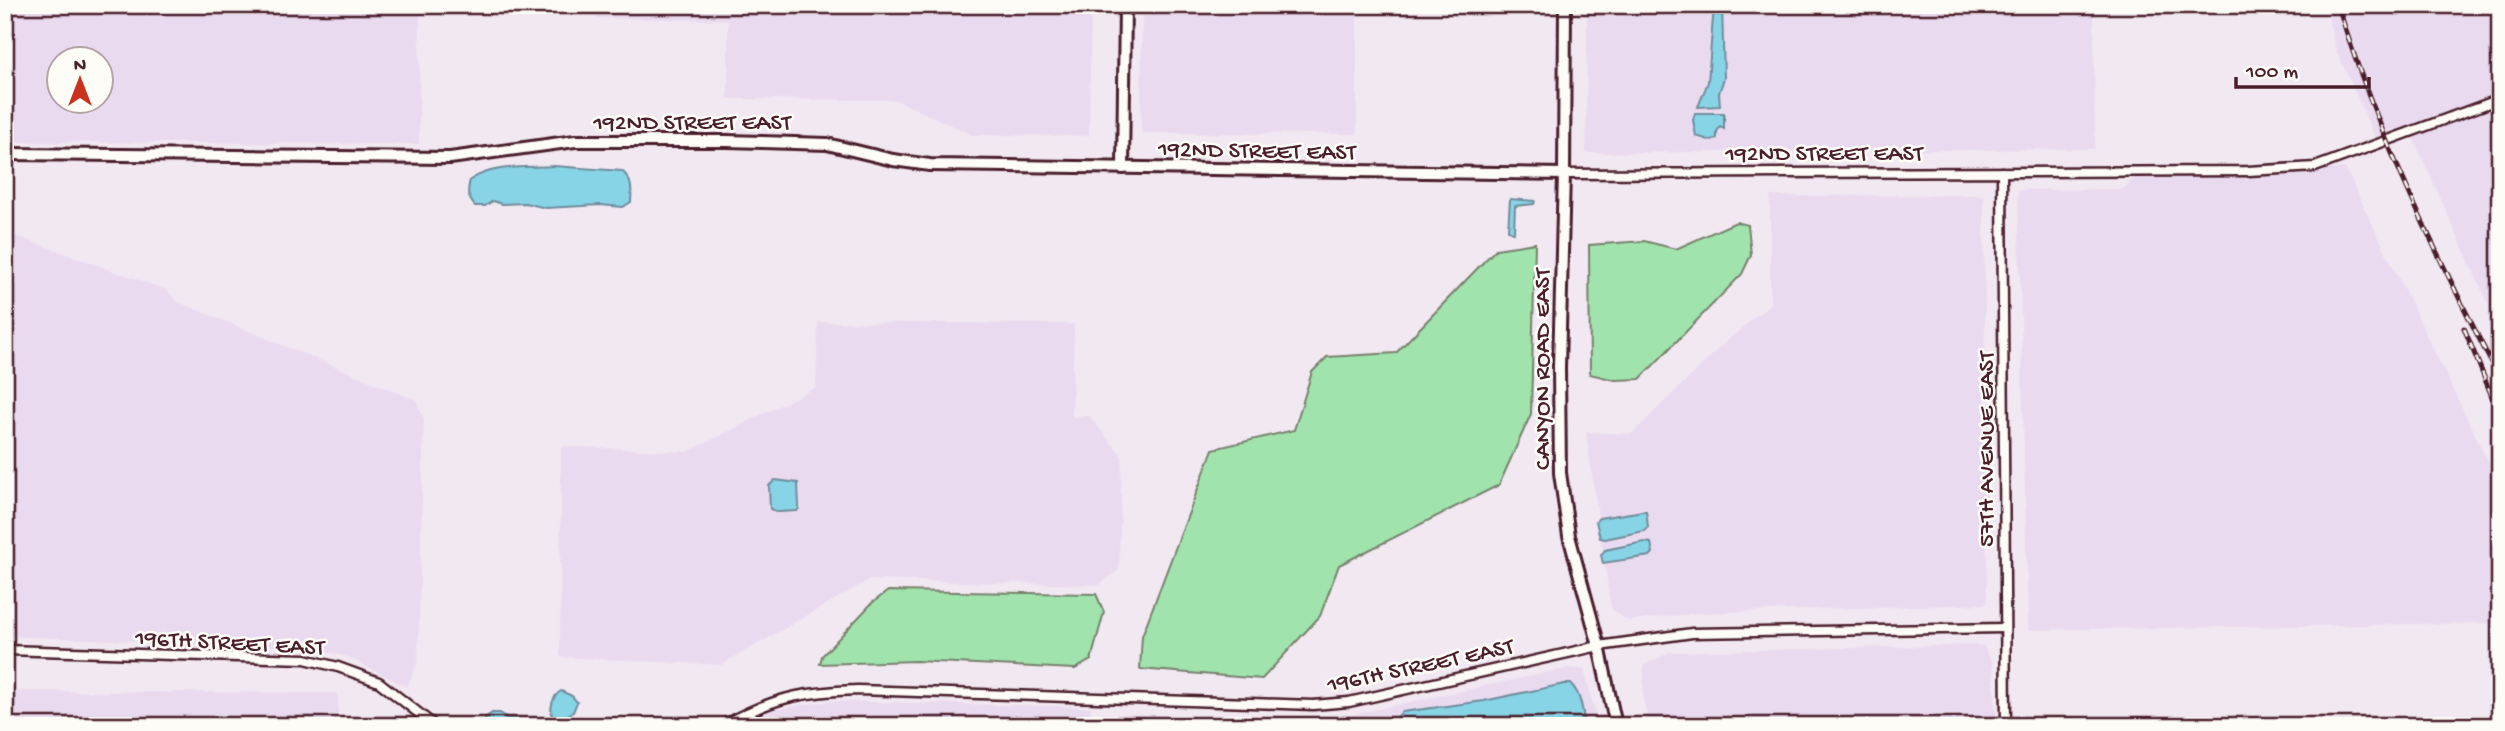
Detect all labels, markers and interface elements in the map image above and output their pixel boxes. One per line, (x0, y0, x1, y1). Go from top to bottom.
north arrow (46, 46, 116, 116)
scale bar (2236, 46, 2368, 90)
text: N (74, 55, 86, 78)
text: 100 m (2245, 61, 2298, 86)
street label: 192ND STREET EAST (592, 110, 793, 139)
street label: 192ND STREET EAST (1157, 136, 1358, 169)
street label: 192ND STREET EAST (1724, 141, 1925, 170)
street label: CANYON ROAD EAST (1530, 266, 1559, 470)
street label: 57TH AVENUE EAST (1974, 349, 2003, 547)
street label: 196TH STREET EAST (133, 625, 327, 664)
street label: 196TH STREET EAST (1324, 633, 1518, 702)

